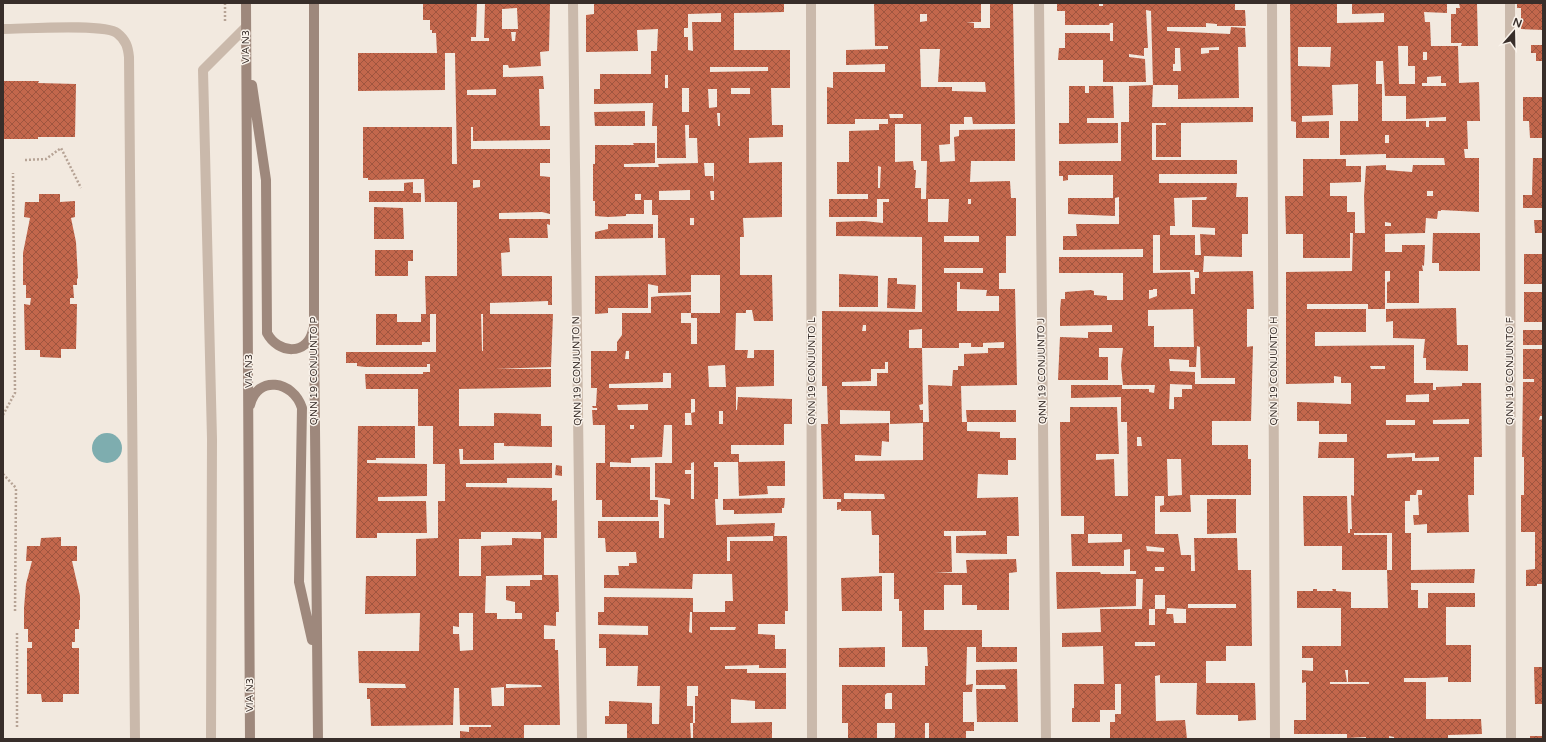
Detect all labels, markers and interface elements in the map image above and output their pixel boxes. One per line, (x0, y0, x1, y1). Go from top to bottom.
north arrow (1494, 12, 1534, 52)
text: N (1511, 15, 1524, 31)
street label: VIA N3 (240, 30, 252, 64)
street label: QNN 19 CONJUNTO N (570, 316, 584, 426)
street label: QNN 19 CONJUNTO H (1268, 316, 1280, 426)
street label: QNN 19 CONJUNTO P (308, 317, 320, 425)
street label: QNN 19 CONJUNTO L (806, 317, 818, 425)
street label: QNN 19 CONJUNTO F (1504, 317, 1516, 425)
street label: QNN 19 CONJUNTO J (1035, 318, 1049, 424)
street label: VIA N3 (243, 354, 255, 388)
street label: VIA N3 (244, 678, 256, 712)

